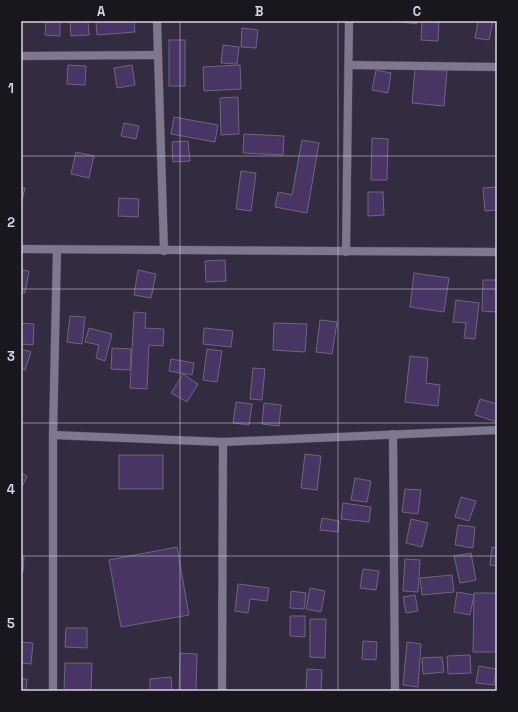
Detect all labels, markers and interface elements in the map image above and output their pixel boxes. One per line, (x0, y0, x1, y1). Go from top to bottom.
text: A (97, 3, 106, 20)
text: B (255, 3, 264, 20)
text: C (413, 3, 421, 20)
text: 1 (8, 80, 14, 97)
text: 2 (7, 214, 15, 231)
text: 3 (7, 348, 15, 365)
text: 4 (7, 481, 15, 498)
text: 5 (7, 615, 15, 632)

